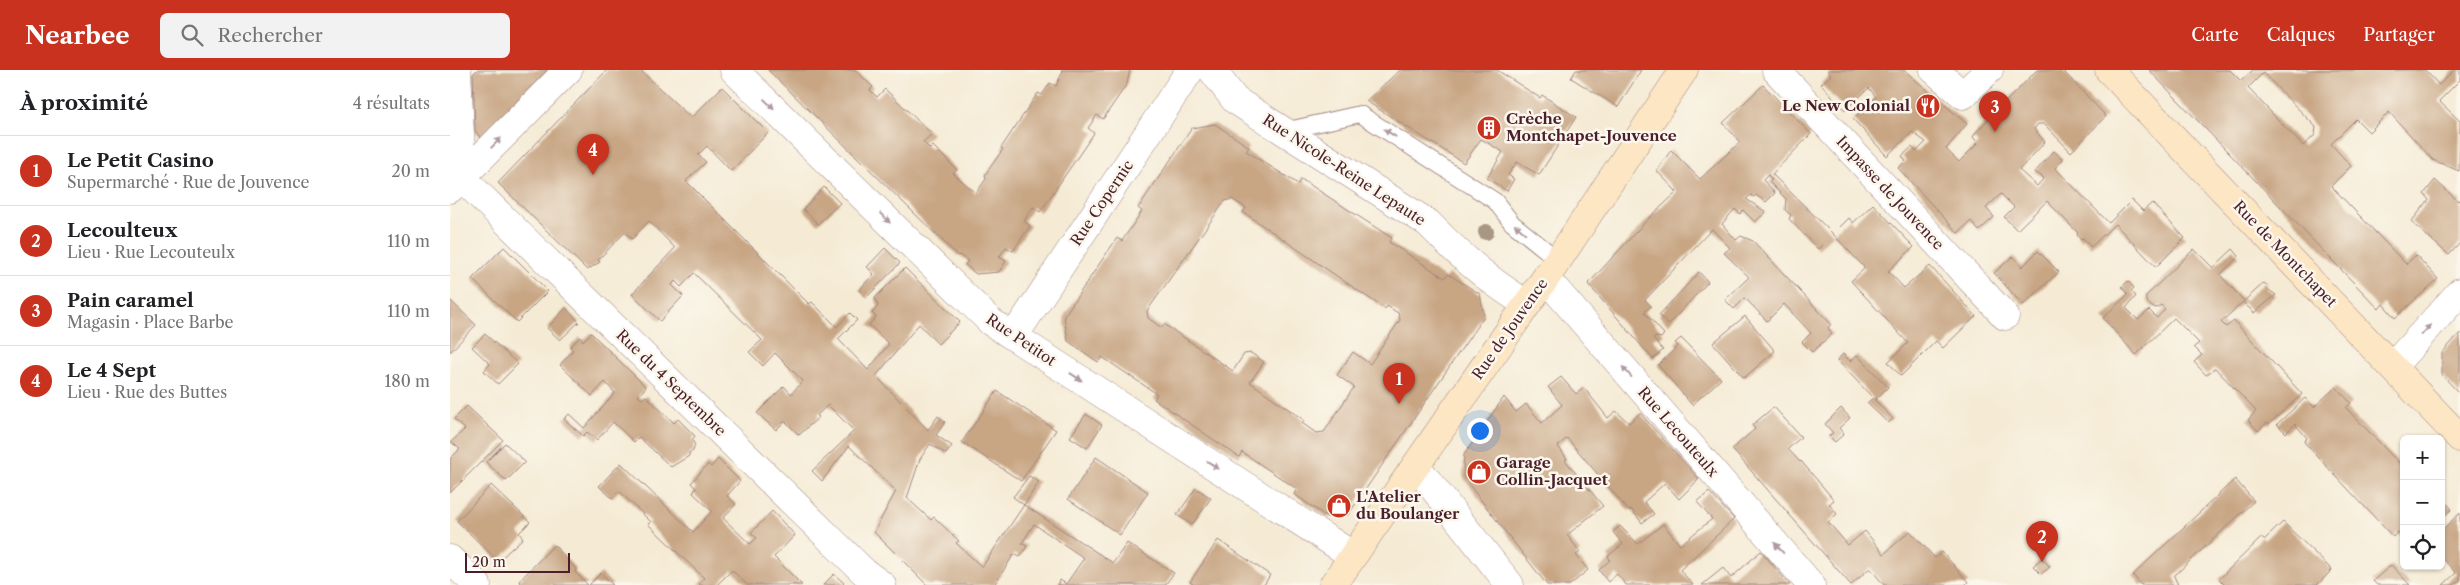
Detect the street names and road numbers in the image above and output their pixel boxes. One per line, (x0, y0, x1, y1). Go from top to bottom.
street label: Rue Nicole-Reine Lepaute (1259, 110, 1429, 229)
street label: Impasse de Jouvence (1833, 132, 1948, 254)
street label: Rue Copernic (1066, 156, 1137, 249)
street label: Rue de Montchapet (2230, 196, 2342, 311)
street label: Rue de Jouvence (1468, 274, 1552, 383)
street label: Rue Petitot (983, 309, 1060, 370)
street label: Rue du 4 Septembre (612, 325, 730, 440)
street label: Rue Lecouteulx (1634, 383, 1723, 481)

